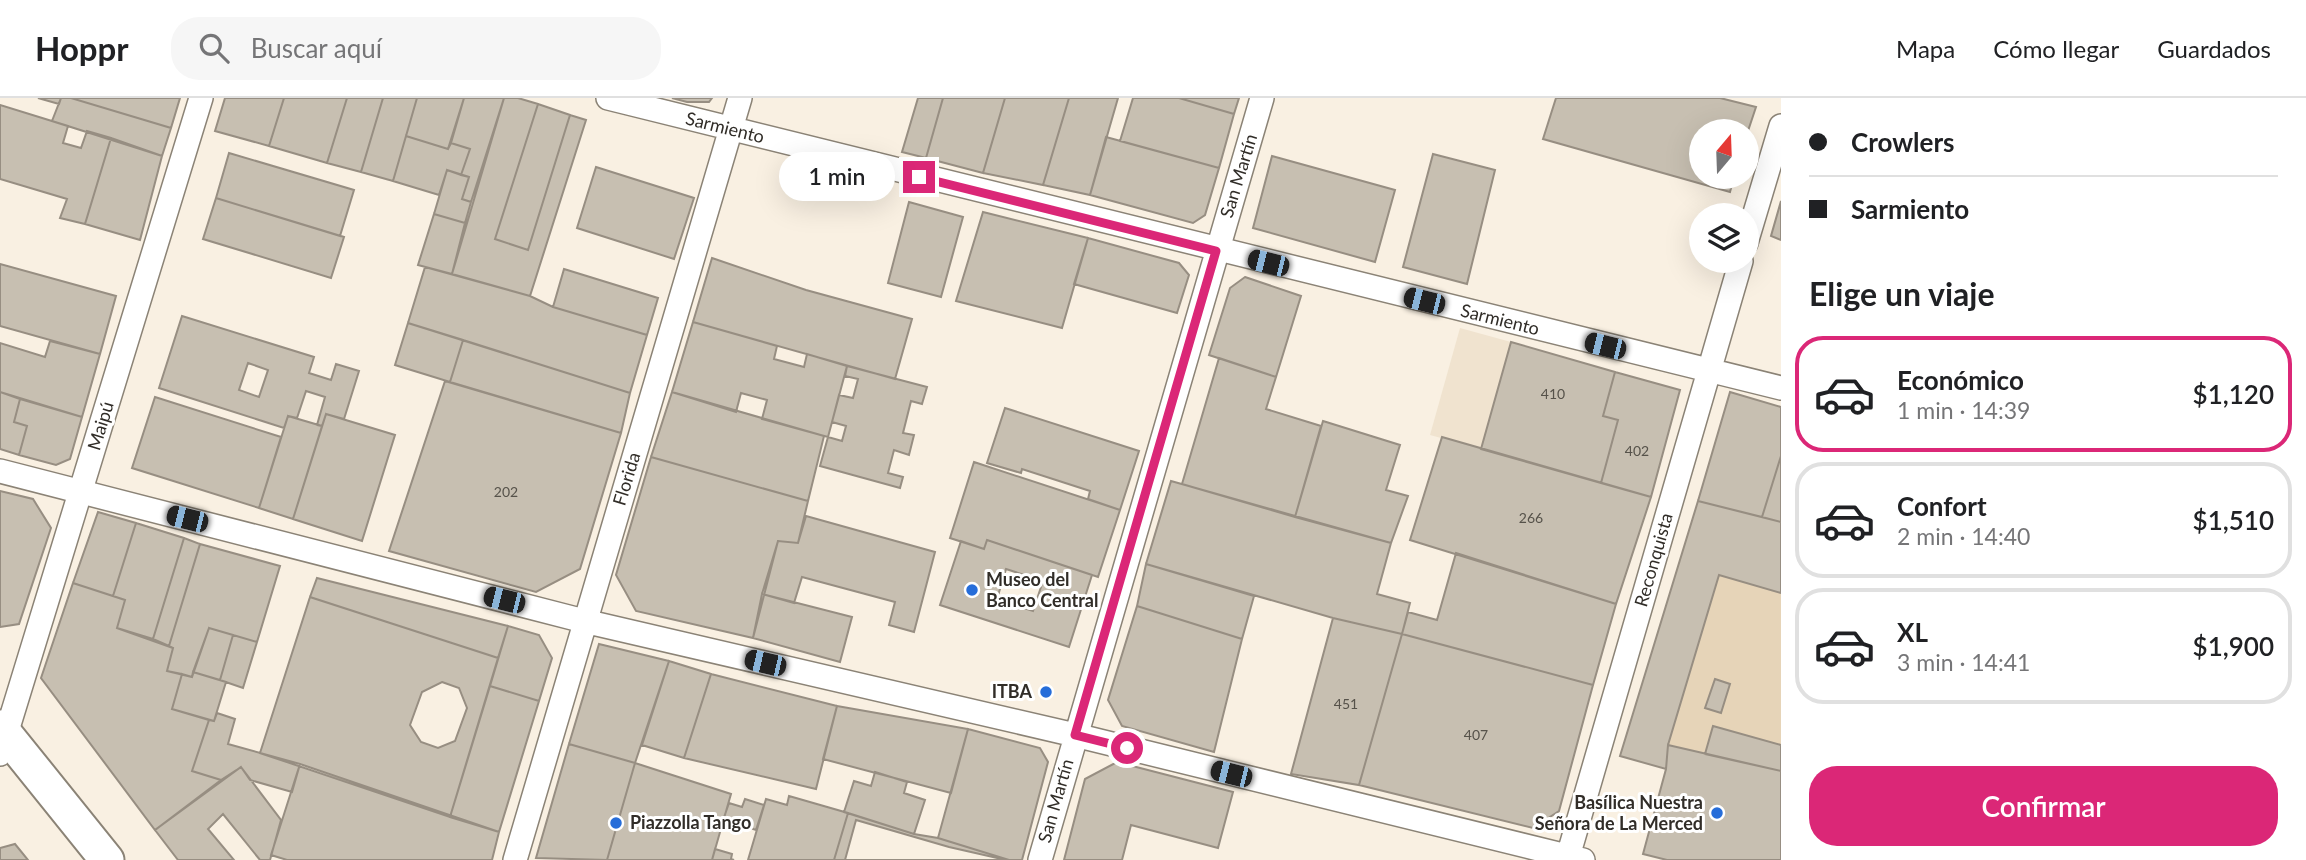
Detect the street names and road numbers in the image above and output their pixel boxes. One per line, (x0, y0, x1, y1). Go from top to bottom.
street label: Sarmiento (684, 107, 767, 147)
street label: San Martín (1215, 131, 1261, 220)
street label: Sarmiento (1459, 299, 1542, 339)
street label: Maipú (82, 399, 118, 453)
street label: Florida (608, 449, 645, 508)
street label: Reconquista (1629, 510, 1677, 609)
street label: San Martín (1033, 756, 1078, 845)

